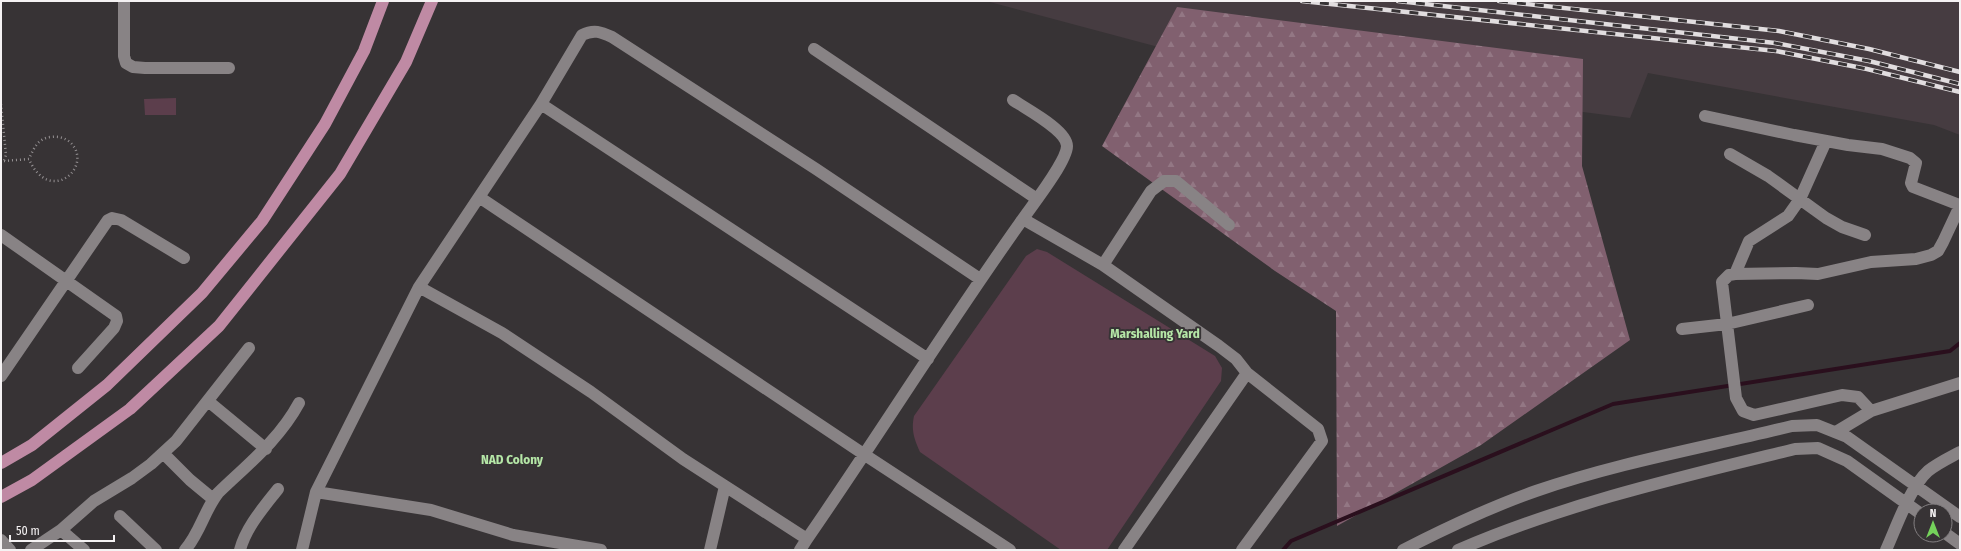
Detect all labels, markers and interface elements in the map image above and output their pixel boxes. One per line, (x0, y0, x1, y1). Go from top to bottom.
district label: Marshalling Yard (1110, 326, 1200, 341)
district label: NAD Colony (481, 452, 544, 467)
north arrow (1913, 503, 1953, 543)
text: N (1930, 507, 1936, 520)
scale bar (10, 517, 114, 543)
text: 50 m (16, 524, 40, 538)

